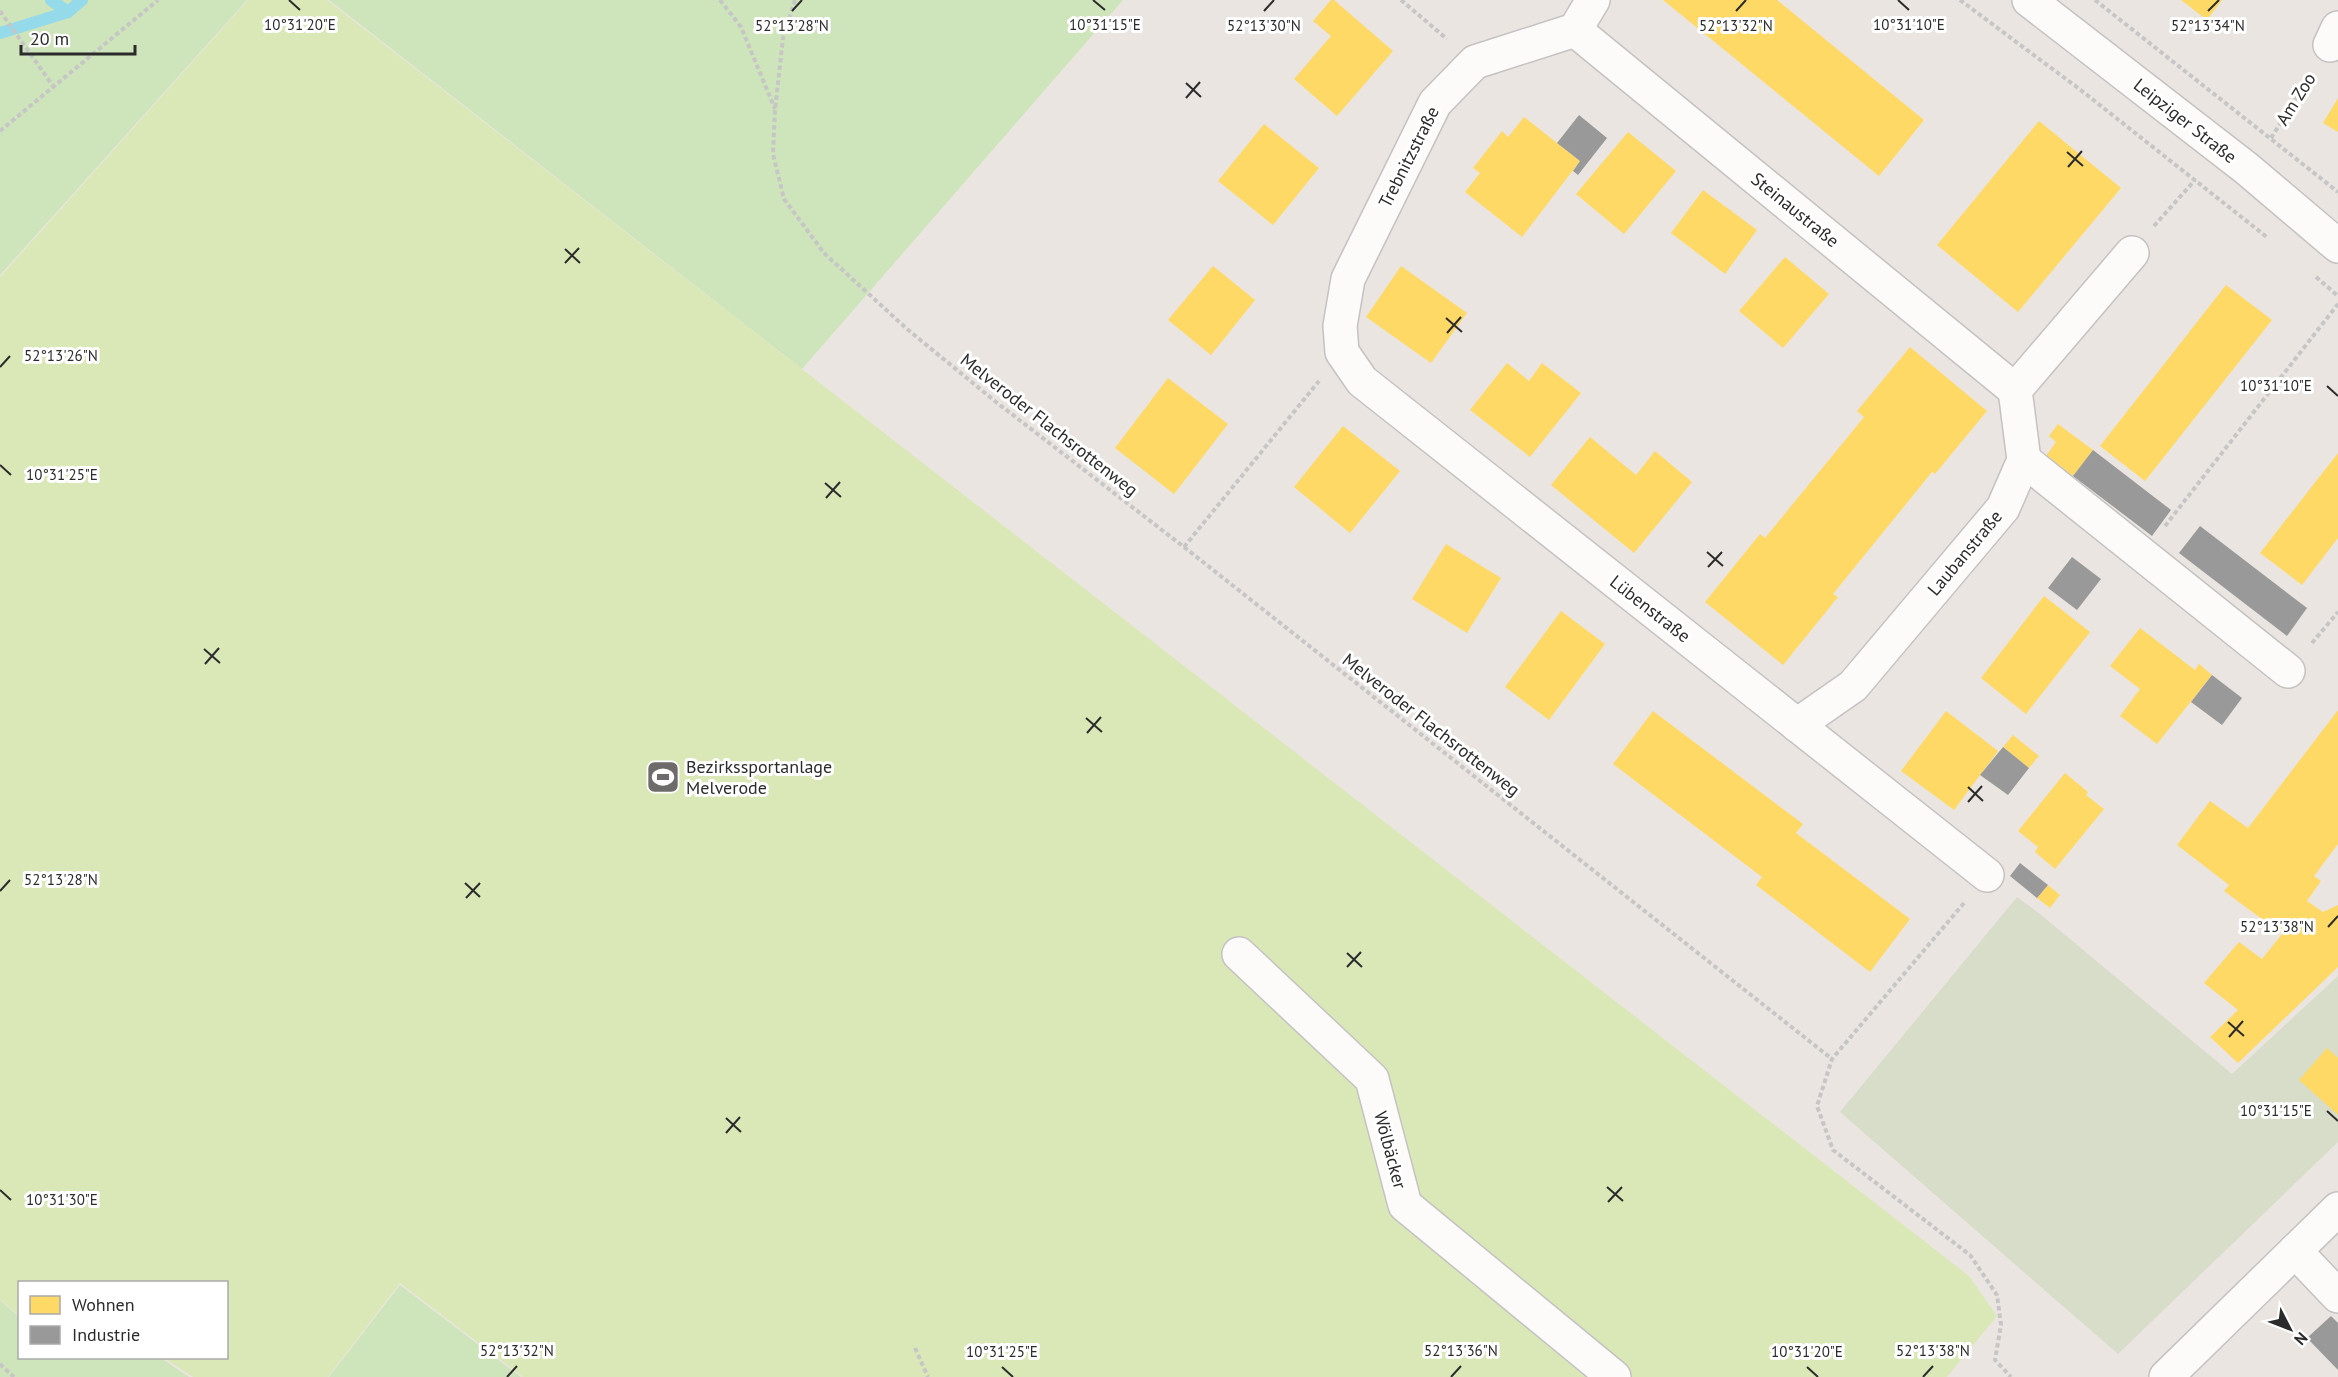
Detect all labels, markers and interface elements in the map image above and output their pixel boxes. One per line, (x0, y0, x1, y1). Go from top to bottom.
text: 10°31'20"E (264, 15, 336, 34)
text: 10°31'15"E (1069, 15, 1141, 34)
text: 10°31'10"E (1873, 15, 1945, 34)
text: 52°13'28"N (755, 16, 829, 35)
text: 52°13'30"N (1227, 16, 1301, 35)
text: 52°13'32"N (1699, 16, 1773, 35)
text: 52°13'34"N (2171, 16, 2245, 35)
scale bar (21, 18, 135, 56)
text: 20 m (30, 27, 69, 50)
street label: Am Zoo (2271, 68, 2321, 129)
street label: Leipziger Straße (2129, 73, 2242, 168)
street label: Trebnitzstraße (1373, 102, 1444, 211)
street label: Steinaustraße (1747, 167, 1844, 252)
text: 52°13'26"N (24, 346, 98, 365)
street label: Melveroder Flachsrottenweg (956, 348, 1143, 501)
text: 10°31'10"E (2240, 376, 2312, 395)
text: 10°31'25"E (26, 465, 98, 484)
street label: Laubanstraße (1922, 505, 2007, 600)
street label: Lübenstraße (1605, 570, 1695, 647)
street label: Melveroder Flachsrottenweg (1338, 648, 1525, 801)
place label: Bezirkssportanlage Melverode (686, 755, 832, 799)
sports icon: Bezirkssportanlage Melverode (645, 759, 681, 795)
text: 52°13'28"N (24, 870, 98, 889)
text: 52°13'38"N (2240, 917, 2314, 936)
text: 10°31'15"E (2240, 1101, 2312, 1120)
street label: Wölbäcker (1369, 1108, 1412, 1191)
text: 10°31'30"E (26, 1190, 98, 1209)
legend (18, 1281, 228, 1359)
text: Wohnen (72, 1293, 134, 1316)
north arrow (2260, 1299, 2320, 1359)
text: Industrie (72, 1323, 140, 1346)
text: N (2290, 1328, 2312, 1350)
text: 52°13'32"N (480, 1341, 554, 1360)
text: 52°13'36"N (1424, 1341, 1498, 1360)
text: 52°13'38"N (1896, 1341, 1970, 1360)
text: 10°31'25"E (966, 1342, 1038, 1361)
text: 10°31'20"E (1771, 1342, 1843, 1361)

